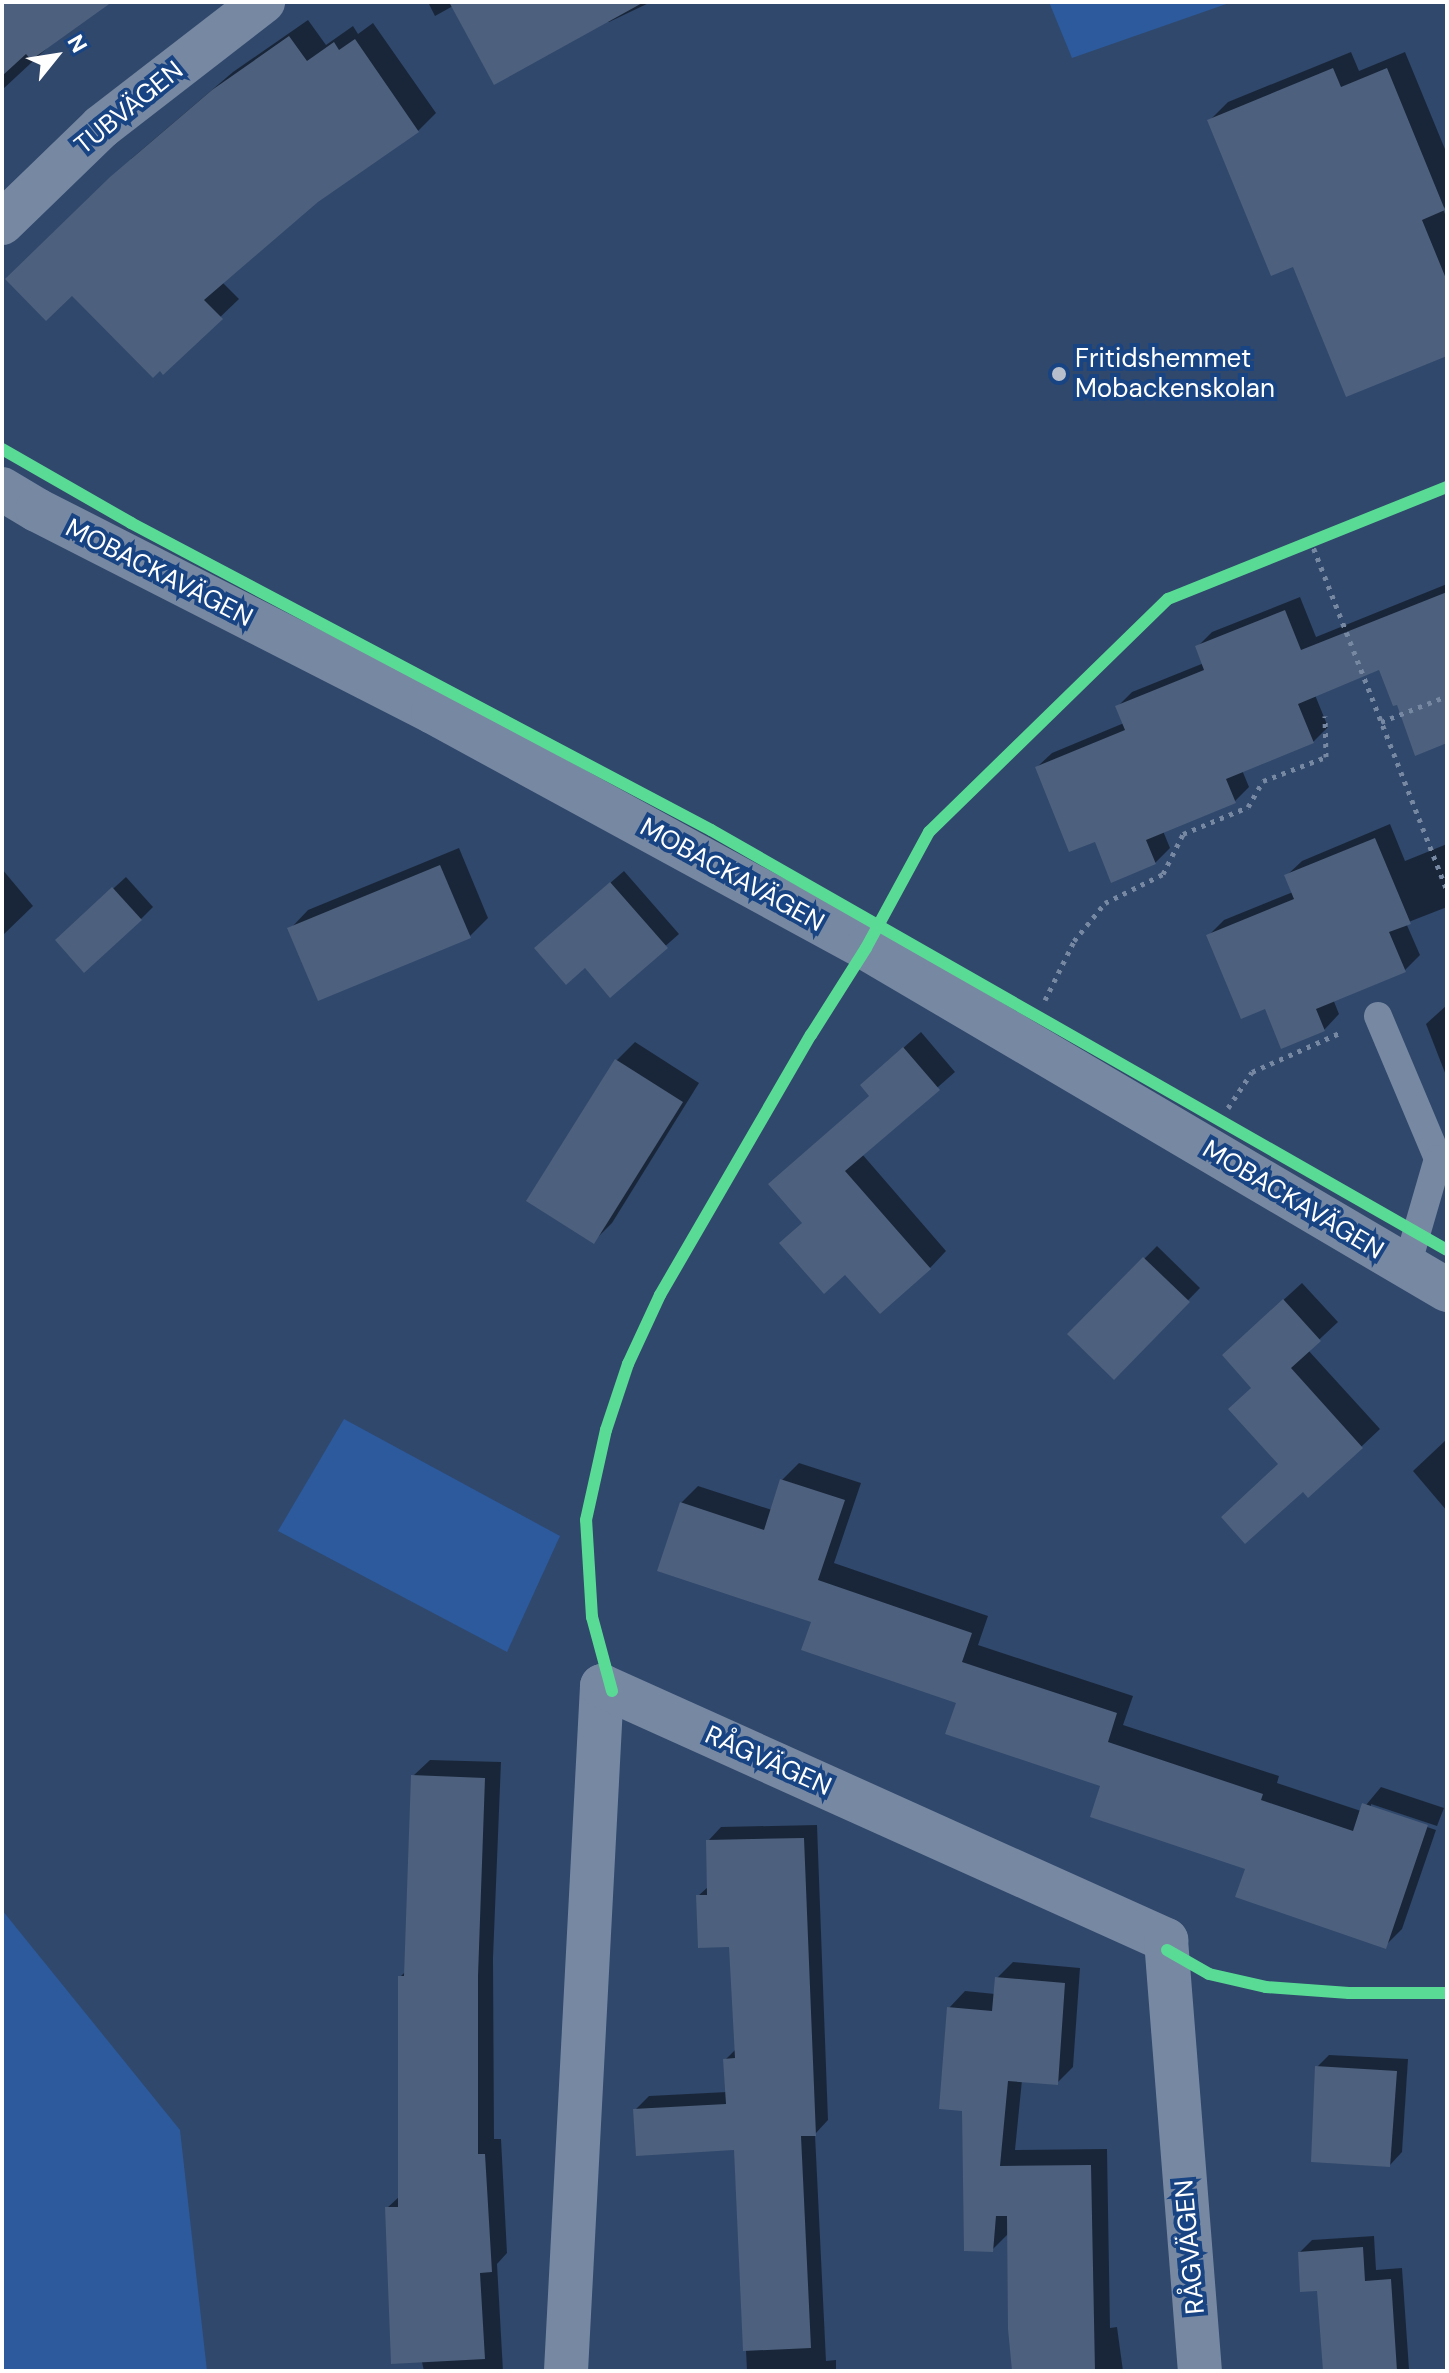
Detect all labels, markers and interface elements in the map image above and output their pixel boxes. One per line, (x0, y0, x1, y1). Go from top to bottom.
north arrow (16, 16, 96, 96)
text: N (61, 30, 94, 58)
street label: TUBVÄGEN (69, 55, 189, 161)
place label: Fritidshemmet Mobackenskolan (1075, 343, 1275, 404)
marker: Fritidshemmet Mobackenskolan (1050, 365, 1068, 383)
street label: MOBACKAVÄGEN (60, 512, 258, 634)
street label: MOBACKAVÄGEN (635, 812, 829, 938)
street label: MOBACKAVÄGEN (1197, 1134, 1389, 1266)
street label: RÅGVÄGEN (700, 1719, 836, 1803)
street label: RÅGVÄGEN (1169, 2178, 1211, 2316)

